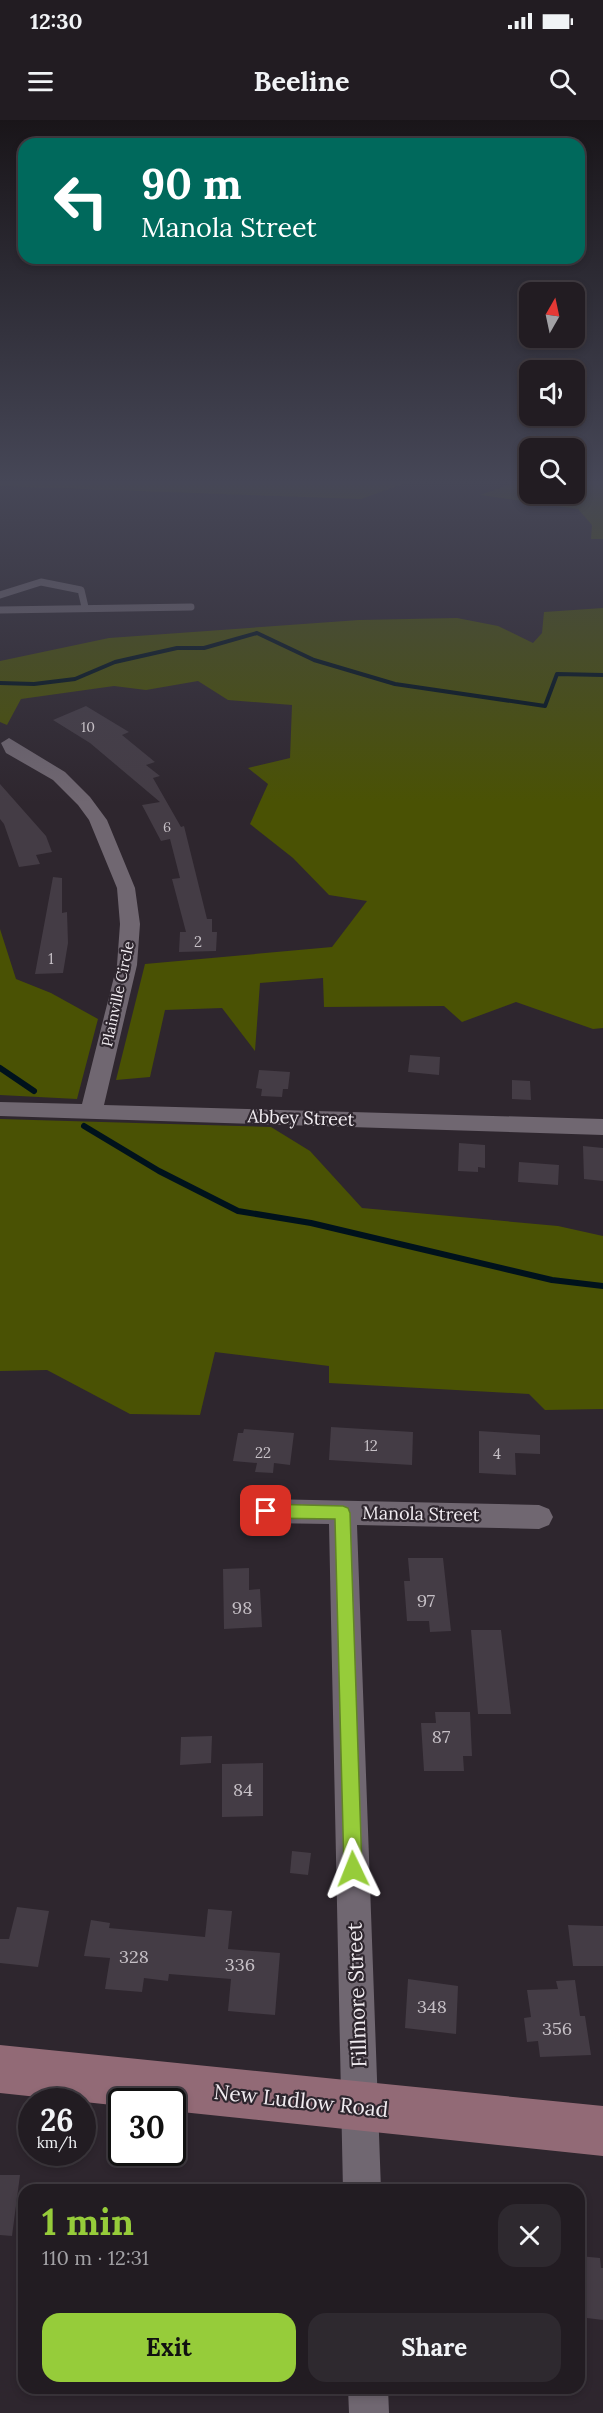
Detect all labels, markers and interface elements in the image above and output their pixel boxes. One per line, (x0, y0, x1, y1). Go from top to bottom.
text: 12:30 (30, 7, 82, 35)
text: Beeline (254, 64, 349, 98)
icon: menu (24, 65, 57, 98)
icon: search (546, 65, 579, 98)
text: 90 m (141, 157, 242, 211)
icon: left (42, 162, 120, 240)
text: Manola Street (141, 210, 317, 244)
north arrow (519, 282, 585, 348)
map controls (519, 282, 585, 504)
button: sound (519, 360, 585, 426)
button: search (519, 438, 585, 504)
house number: 10 (81, 718, 95, 736)
house number: 6 (163, 818, 171, 836)
house number: 2 (194, 932, 202, 951)
street label: Plainville Circle (97, 939, 138, 1048)
house number: 1 (48, 949, 54, 968)
street label: Abbey Street (246, 1104, 355, 1131)
house number: 12 (364, 1436, 378, 1455)
house number: 22 (255, 1443, 271, 1462)
house number: 4 (493, 1444, 501, 1463)
pin (240, 1485, 291, 1536)
icon: arrive (249, 1494, 282, 1527)
street label: Manola Street (362, 1501, 480, 1526)
house number: 97 (417, 1589, 435, 1612)
house number: 98 (232, 1596, 252, 1619)
house number: 87 (432, 1725, 450, 1748)
house number: 84 (233, 1778, 253, 1801)
position arrow (321, 1837, 385, 1901)
street label: Fillmore Street (340, 1921, 373, 2068)
house number: 328 (119, 1945, 149, 1968)
house number: 336 (225, 1953, 255, 1976)
house number: 348 (417, 1995, 447, 2018)
house number: 356 (542, 2017, 572, 2040)
street label: New Ludlow Road (212, 2078, 390, 2123)
speed limit sign: 30 (108, 2088, 186, 2166)
text: 26 (40, 2101, 74, 2139)
text: km/h (37, 2133, 77, 2152)
text: 1 min (42, 2199, 134, 2245)
button: close (498, 2204, 561, 2267)
text: 110 m · 12:31 (42, 2245, 149, 2270)
button: Exit (42, 2313, 296, 2382)
button: Share (308, 2313, 561, 2382)

